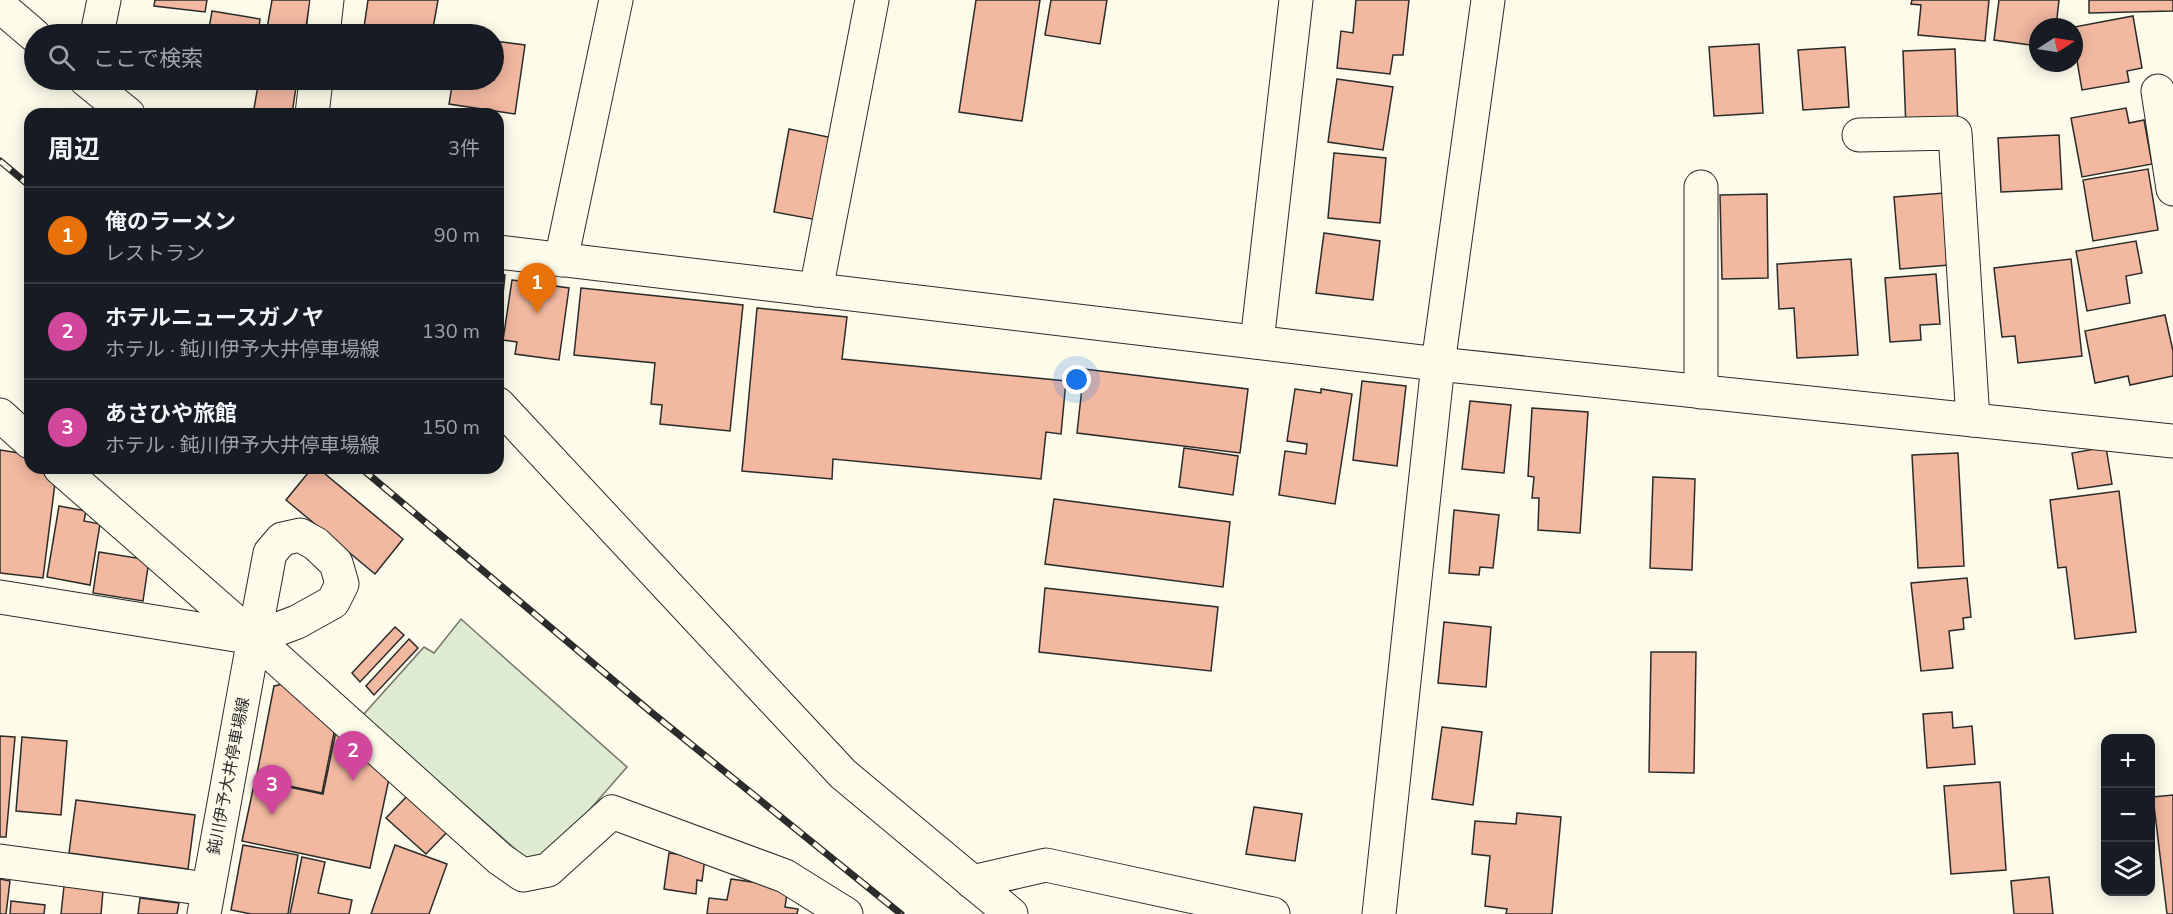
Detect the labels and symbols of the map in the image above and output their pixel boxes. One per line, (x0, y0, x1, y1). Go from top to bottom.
north arrow (2029, 18, 2083, 72)
pin: 1 (518, 264, 556, 313)
your location (1062, 365, 1091, 394)
street label: 鈍川伊予大井停車場線 (203, 695, 255, 857)
pin: 2 (334, 732, 372, 781)
pin: 3 (252, 766, 292, 815)

